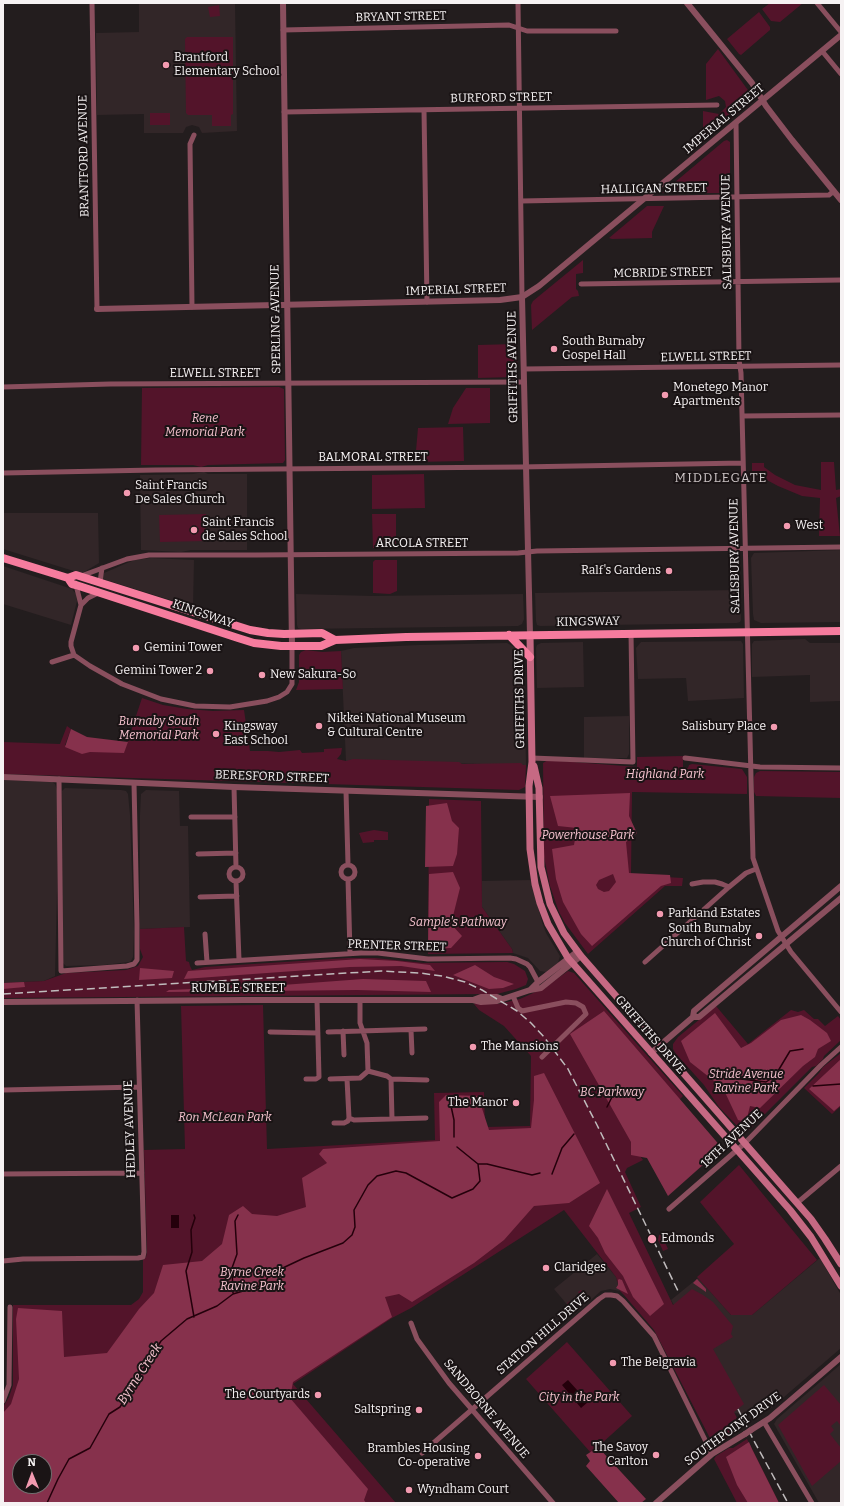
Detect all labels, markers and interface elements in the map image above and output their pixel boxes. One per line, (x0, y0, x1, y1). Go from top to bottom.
street label: BRYANT STREET (355, 9, 447, 25)
place label: Brantford Elementary School (174, 51, 280, 79)
marker: Brantford Elementary School (161, 60, 171, 70)
street label: IMPERIAL STREET (681, 81, 767, 157)
street label: BURFORD STREET (450, 90, 552, 106)
street label: BRANTFORD AVENUE (76, 95, 92, 217)
street label: SALISBURY AVENUE (719, 174, 735, 290)
street label: HALLIGAN STREET (601, 181, 707, 197)
street label: SPERLING AVENUE (268, 264, 284, 374)
street label: MCBRIDE STREET (613, 265, 713, 281)
street label: IMPERIAL STREET (405, 281, 507, 299)
street label: GRIFFITHS AVENUE (505, 311, 521, 423)
place label: South Burnaby Gospel Hall (562, 335, 645, 363)
marker: South Burnaby Gospel Hall (549, 344, 559, 354)
street label: ELWELL STREET (660, 349, 752, 365)
street label: ELWELL STREET (169, 367, 261, 381)
place label: Monetego Manor Apartments (673, 381, 768, 409)
marker: Monetego Manor Apartments (660, 390, 670, 400)
park label: Rene Memorial Park (165, 412, 245, 440)
street label: BALMORAL STREET (318, 451, 428, 465)
district label: MIDDLEGATE (675, 470, 767, 486)
place label: Saint Francis De Sales Church (135, 479, 225, 507)
marker: Saint Francis De Sales Church (122, 488, 132, 498)
street label: SALISBURY AVENUE (727, 498, 743, 614)
place label: Saint Francis de Sales School (202, 516, 287, 544)
place label: West (795, 519, 823, 533)
marker: West (782, 521, 792, 531)
marker: Saint Francis de Sales School (189, 525, 199, 535)
street label: ARCOLA STREET (376, 537, 468, 551)
place label: Ralf's Gardens (581, 564, 661, 578)
marker: Ralf's Gardens (664, 566, 674, 576)
street label: KINGSWAY (171, 597, 235, 631)
street label: KINGSWAY (556, 614, 620, 630)
place label: Gemini Tower (144, 641, 222, 655)
marker: Gemini Tower (131, 643, 141, 653)
street label: GRIFFITHS DRIVE (512, 649, 528, 749)
place label: Gemini Tower 2 (115, 664, 202, 678)
marker: Gemini Tower 2 (205, 666, 215, 676)
place label: New Sakura-So (270, 668, 356, 682)
marker: New Sakura-So (257, 670, 267, 680)
place label: Nikkei National Museum & Cultural Centre (327, 712, 466, 740)
park label: Burnaby South Memorial Park (119, 715, 199, 743)
place label: Kingsway East School (224, 720, 288, 748)
place label: Salisbury Place (682, 720, 766, 734)
marker: Nikkei National Museum & Cultural Centre (314, 721, 324, 731)
marker: Salisbury Place (769, 722, 779, 732)
marker: Kingsway East School (211, 729, 221, 739)
street label: BERESFORD STREET (215, 768, 329, 786)
park label: Highland Park (626, 768, 704, 782)
park label: Powerhouse Park (541, 829, 635, 843)
place label: Parkland Estates (668, 907, 760, 921)
marker: Parkland Estates (655, 909, 665, 919)
park label: Sample's Pathway (409, 916, 507, 930)
place label: South Burnaby Church of Christ (661, 922, 751, 950)
marker: South Burnaby Church of Christ (754, 931, 764, 941)
street label: PRENTER STREET (347, 937, 447, 955)
street label: RUMBLE STREET (191, 982, 285, 996)
street label: GRIFFITHS DRIVE (612, 993, 688, 1077)
place label: The Mansions (481, 1040, 559, 1054)
marker: The Mansions (468, 1042, 478, 1052)
park label: Stride Avenue Ravine Park (709, 1068, 783, 1096)
street label: HEDLEY AVENUE (121, 1080, 139, 1178)
park label: BC Parkway (580, 1086, 644, 1100)
place label: The Manor (448, 1096, 508, 1110)
marker: The Manor (511, 1098, 521, 1108)
street label: 18TH AVENUE (698, 1107, 766, 1171)
park label: Ron McLean Park (178, 1111, 272, 1125)
place label: Edmonds (661, 1232, 714, 1246)
marker: Edmonds (646, 1233, 658, 1245)
place label: Claridges (554, 1261, 606, 1275)
marker: Claridges (541, 1263, 551, 1273)
park label: Byrne Creek Ravine Park (220, 1266, 284, 1294)
street label: STATION HILL DRIVE (494, 1290, 592, 1378)
water label: Byrne Creek (115, 1341, 165, 1407)
street label: SANDBORNE AVENUE (440, 1356, 532, 1462)
place label: The Belgravia (621, 1356, 696, 1370)
marker: The Belgravia (608, 1358, 618, 1368)
place label: The Courtyards (225, 1388, 310, 1402)
street label: SOUTHPOINT DRIVE (682, 1389, 784, 1469)
marker: The Courtyards (313, 1390, 323, 1400)
park label: City in the Park (539, 1391, 619, 1405)
place label: Saltspring (354, 1403, 411, 1417)
marker: Saltspring (414, 1405, 424, 1415)
place label: The Savoy Carlton (592, 1441, 648, 1469)
place label: Brambles Housing Co-operative (367, 1442, 470, 1470)
marker: The Savoy Carlton (651, 1450, 661, 1460)
marker: Brambles Housing Co-operative (473, 1451, 483, 1461)
north arrow (12, 1454, 52, 1494)
text: N (27, 1456, 36, 1469)
place label: Wyndham Court (417, 1483, 509, 1497)
marker: Wyndham Court (404, 1485, 414, 1495)

